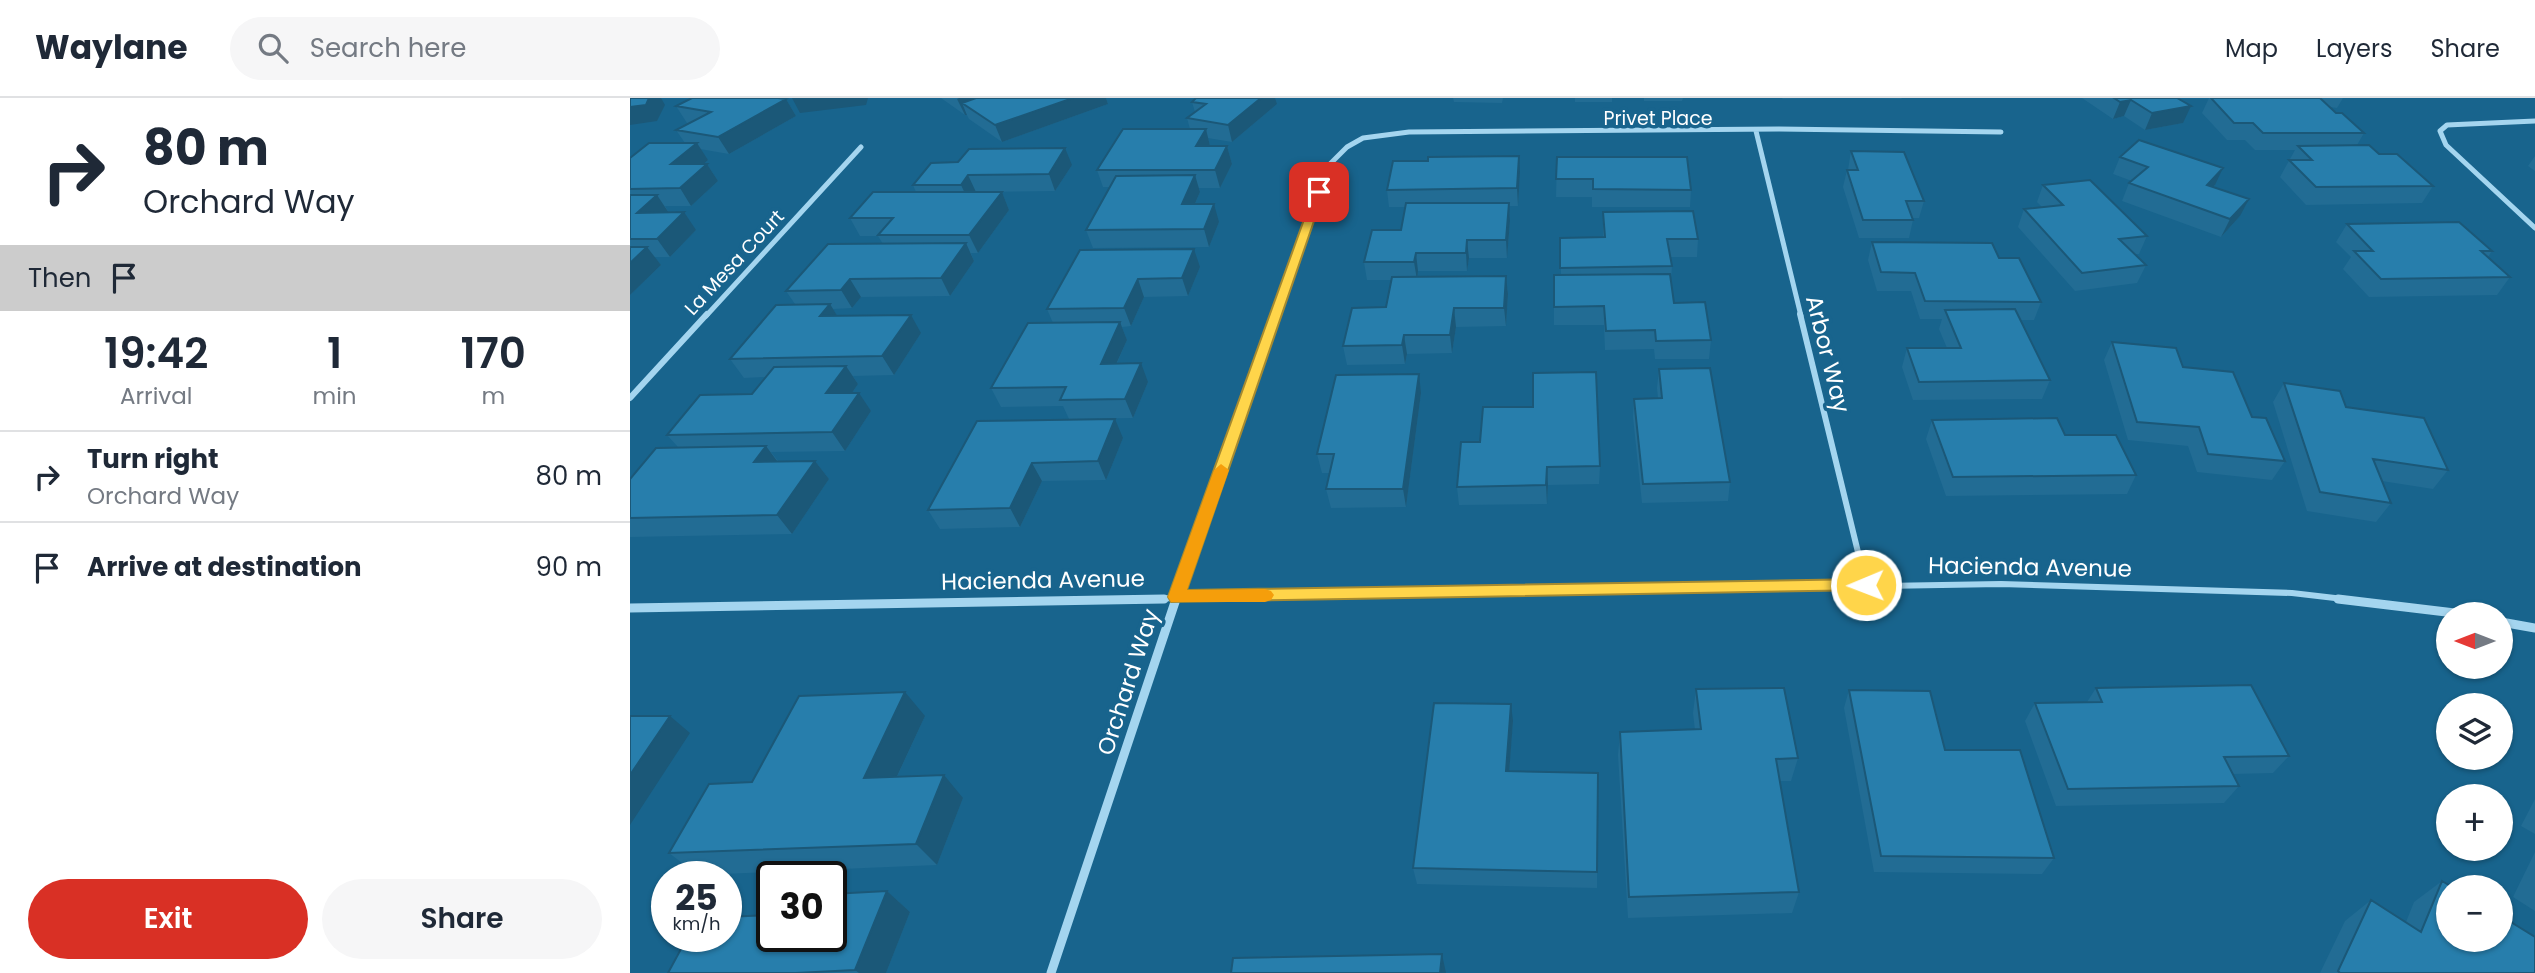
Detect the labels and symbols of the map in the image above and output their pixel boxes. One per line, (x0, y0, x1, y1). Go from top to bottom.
street label: Privet Place (1603, 105, 1713, 132)
pin (1289, 162, 1349, 222)
street label: La Mesa Court (678, 204, 790, 321)
street label: Arbor Way (1798, 292, 1858, 416)
position arrow (1829, 548, 1903, 622)
street label: Hacienda Avenue (1928, 549, 2132, 585)
street label: Hacienda Avenue (941, 562, 1145, 598)
north arrow (2436, 602, 2513, 679)
street label: Orchard Way (1089, 605, 1167, 759)
speed limit sign: 30 (756, 861, 847, 952)

